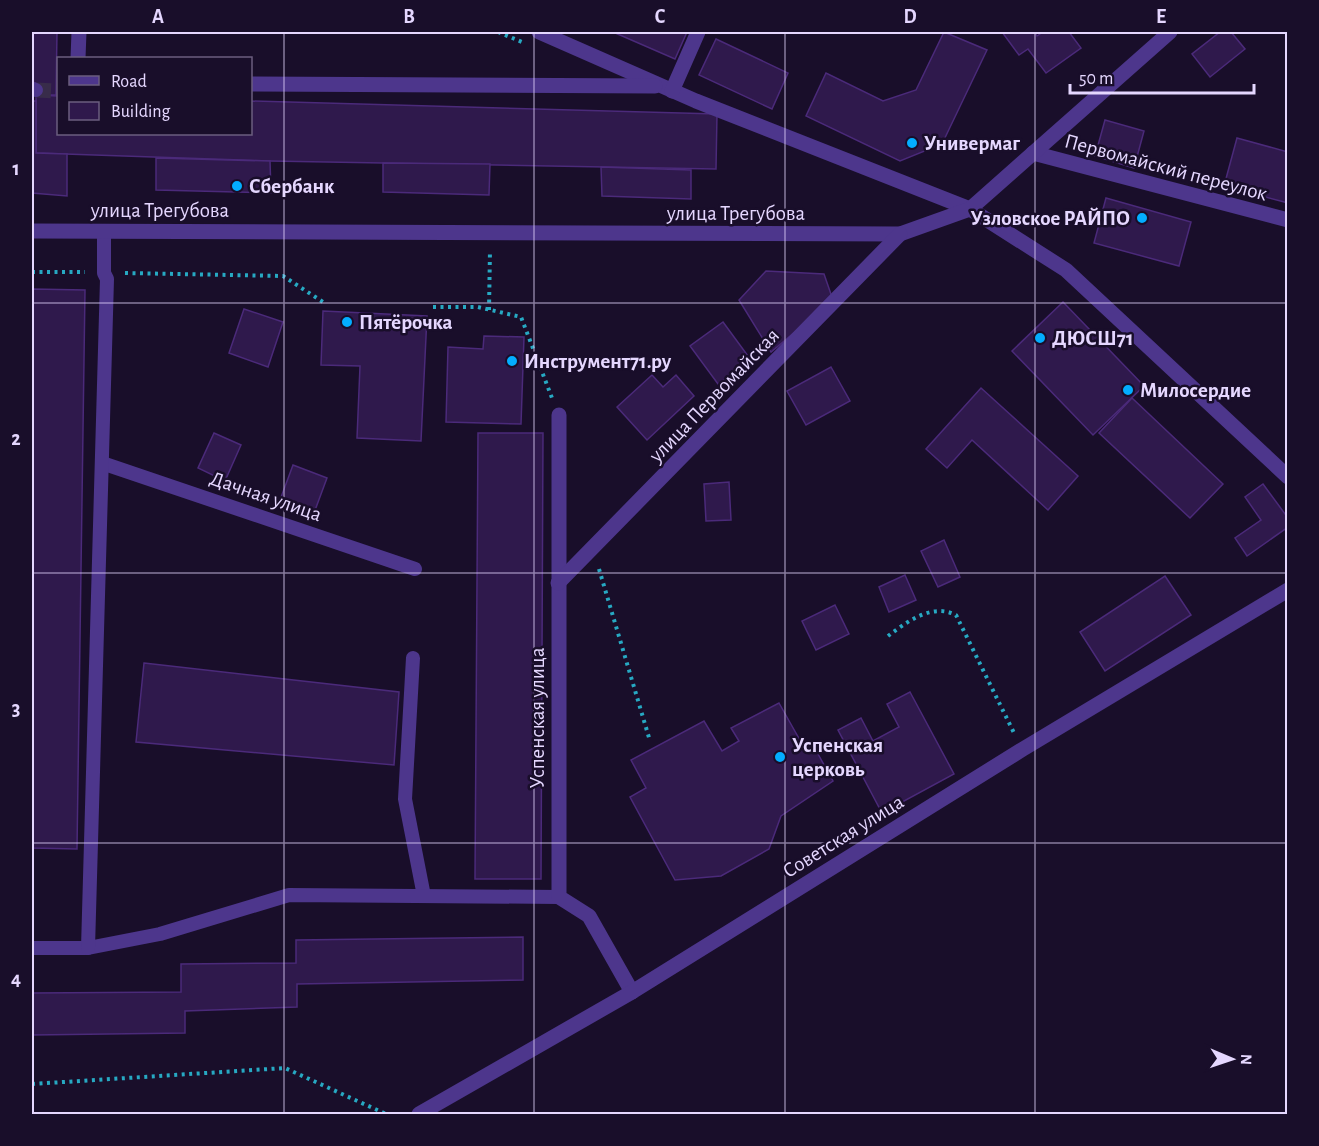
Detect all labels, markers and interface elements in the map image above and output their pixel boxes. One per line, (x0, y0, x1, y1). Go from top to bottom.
text: A (152, 7, 164, 27)
text: B (403, 7, 415, 27)
text: C (655, 7, 666, 27)
text: D (903, 7, 917, 27)
text: E (1156, 7, 1166, 27)
legend (57, 57, 252, 135)
scale bar (1070, 57, 1254, 95)
text: 50 m (1079, 70, 1113, 88)
text: Road (111, 73, 147, 91)
text: Building (111, 103, 171, 121)
street label: Первомайский переулок (1062, 130, 1270, 205)
place label: Универмаг (924, 133, 1020, 154)
marker: Универмаг (905, 136, 919, 150)
text: 1 (12, 159, 20, 179)
place label: Сбербанк (249, 176, 335, 197)
marker: Сбербанк (230, 179, 244, 193)
street label: улица Трегубова (90, 200, 230, 221)
street label: улица Трегубова (666, 203, 806, 224)
place label: Узловское РАЙПО (971, 207, 1130, 229)
marker: Узловское РАЙПО (1135, 211, 1149, 225)
place label: Пятёрочка (359, 312, 453, 333)
marker: Пятёрочка (340, 315, 354, 329)
street label: улица Первомайская (645, 324, 783, 467)
place label: ДЮСШ71 (1052, 328, 1133, 349)
marker: ДЮСШ71 (1033, 331, 1047, 345)
place label: Инструмент71.ру (524, 351, 672, 372)
marker: Инструмент71.ру (505, 354, 519, 368)
place label: Милосердие (1140, 380, 1251, 401)
marker: Милосердие (1121, 383, 1135, 397)
text: 2 (11, 429, 21, 449)
street label: Дачная улица (207, 468, 325, 526)
street label: Успенская улица (527, 647, 548, 789)
text: 3 (12, 699, 20, 719)
place label: Успенская церковь (792, 735, 883, 780)
marker: Успенская церковь (773, 750, 787, 764)
street label: Советская улица (779, 791, 908, 882)
text: 4 (11, 969, 21, 989)
north arrow (1202, 1029, 1262, 1089)
text: N (1238, 1054, 1254, 1065)

